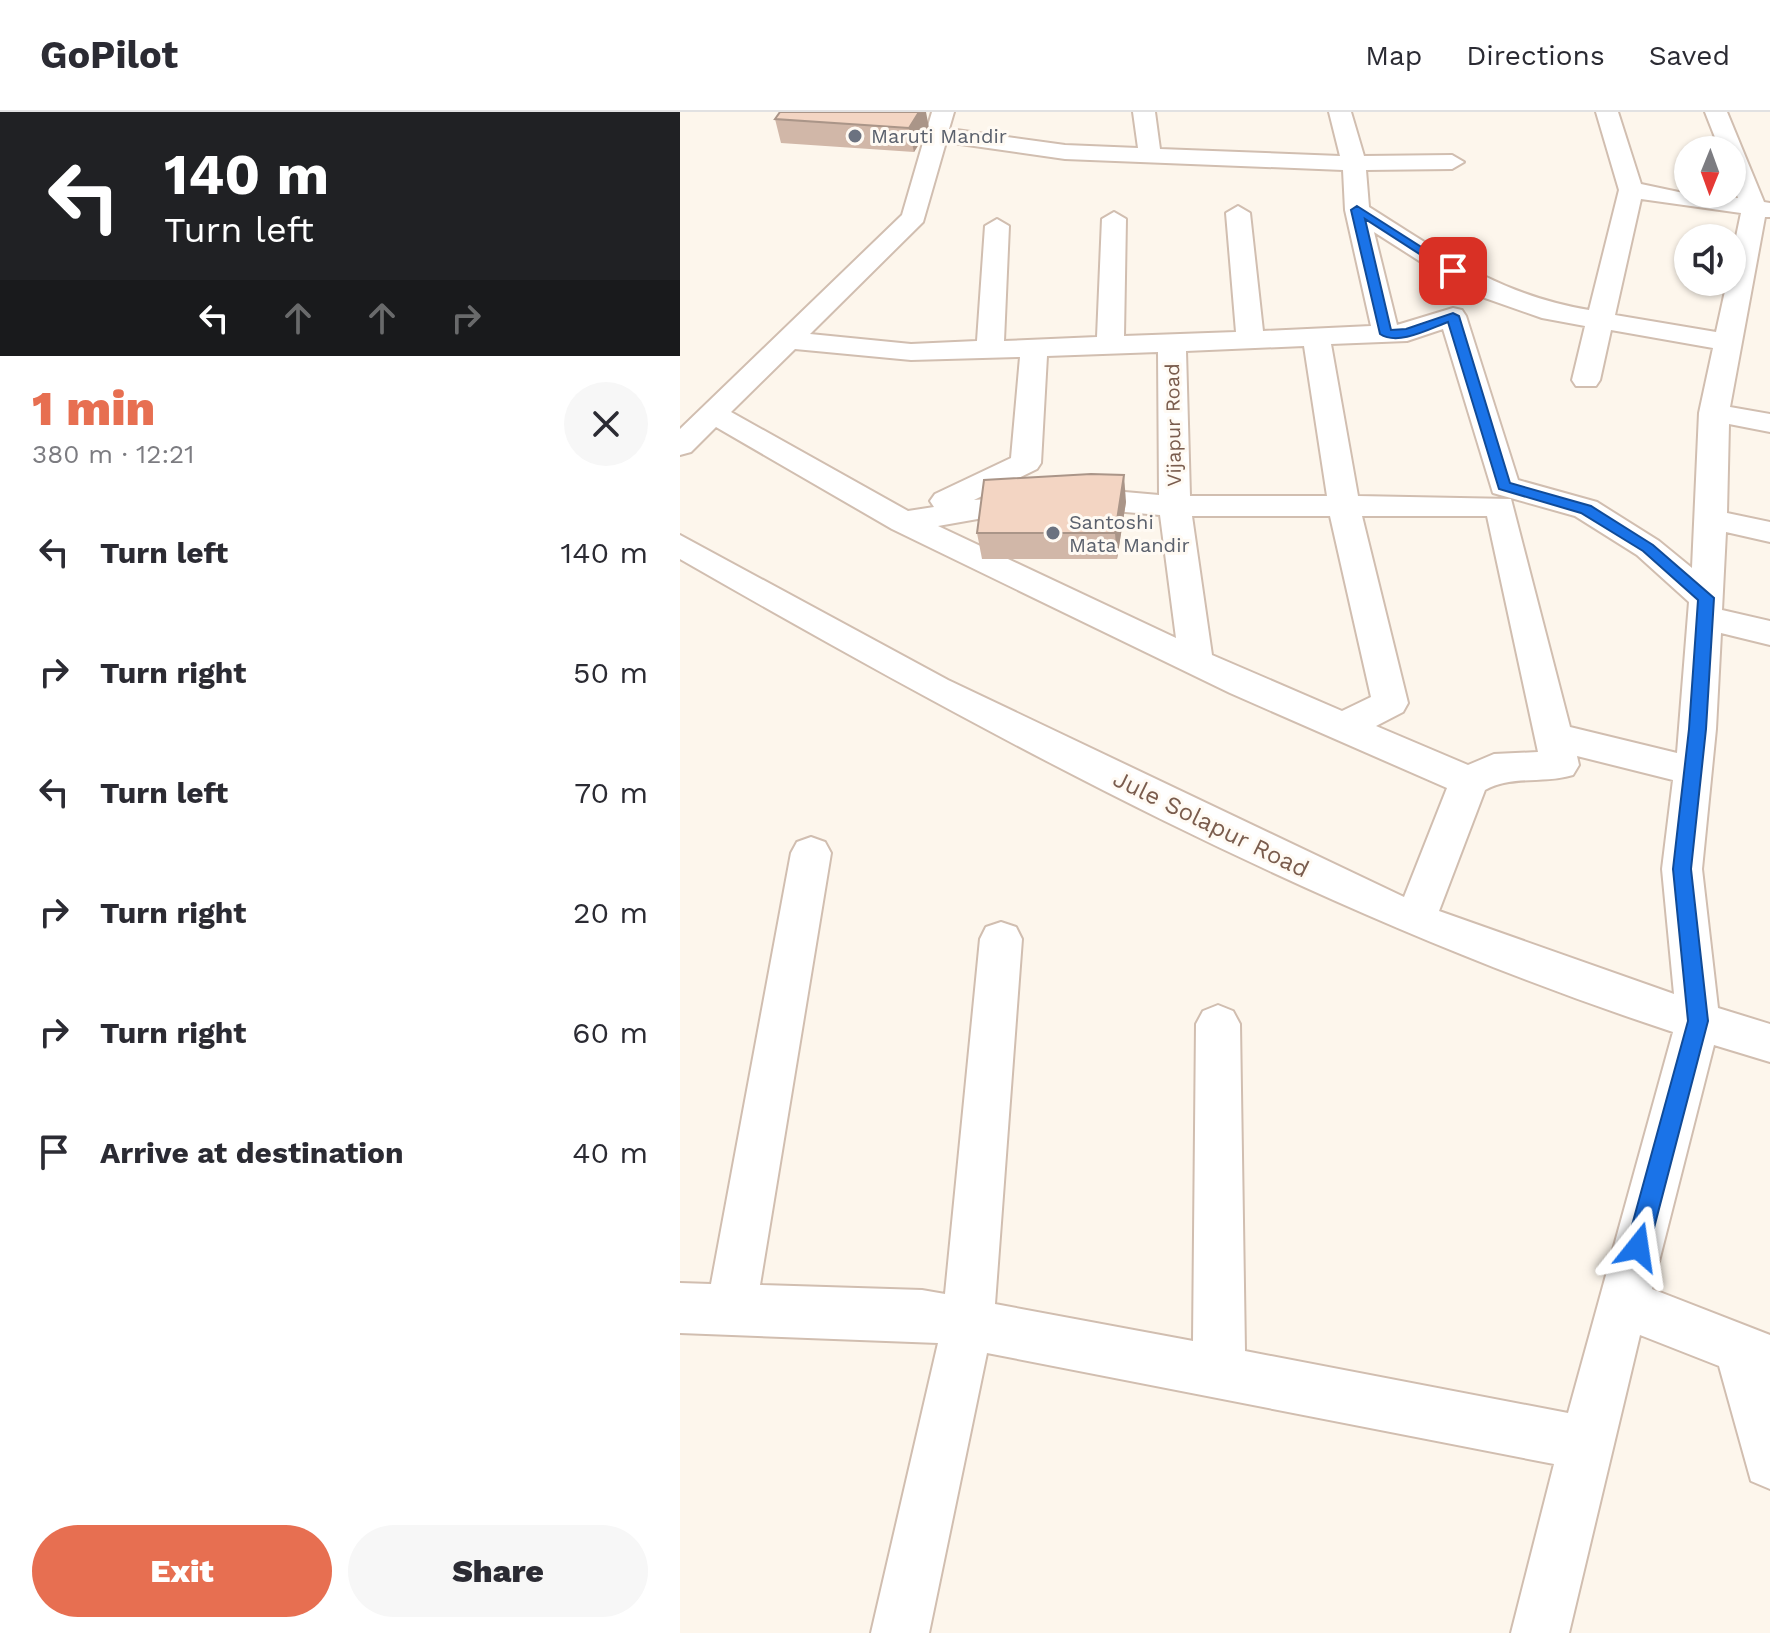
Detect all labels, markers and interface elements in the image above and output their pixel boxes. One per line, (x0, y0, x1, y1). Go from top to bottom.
text: GoPilot (40, 33, 178, 77)
text: Map (1365, 39, 1422, 72)
text: Directions (1466, 39, 1605, 72)
text: Saved (1649, 39, 1730, 72)
place label: Maruti Mandir (871, 124, 1007, 148)
marker: Maruti Mandir (846, 127, 864, 145)
north arrow (1674, 136, 1746, 208)
map controls (1674, 136, 1746, 296)
text: 140 m (164, 142, 329, 208)
icon: left (32, 144, 136, 248)
text: Turn left (164, 209, 314, 251)
button: sound (1674, 224, 1746, 296)
pin (1419, 237, 1487, 305)
icon: arrive (1431, 249, 1475, 293)
icon: left (192, 296, 236, 340)
icon: ahead (276, 296, 320, 340)
icon: ahead (360, 296, 404, 340)
icon: right (444, 296, 488, 340)
street label: Vijapur Road (1160, 363, 1186, 487)
text: 1 min (32, 380, 155, 437)
button: close (564, 382, 648, 466)
text: 380 m · 12:21 (32, 439, 194, 469)
place label: Santoshi Mata Mandir (1069, 510, 1190, 557)
marker: Santoshi Mata Mandir (1044, 524, 1062, 542)
icon: left (32, 530, 76, 574)
text: Turn left (100, 535, 228, 570)
text: 140 m (560, 535, 648, 570)
icon: right (32, 650, 76, 694)
text: Turn right (100, 655, 246, 690)
text: 50 m (573, 655, 648, 690)
street label: Jule Solapur Road (1109, 764, 1313, 884)
icon: left (32, 770, 76, 814)
text: Turn left (100, 775, 228, 810)
text: 70 m (574, 775, 648, 810)
icon: right (32, 890, 76, 934)
text: Turn right (100, 895, 246, 930)
text: 20 m (573, 895, 648, 930)
icon: right (32, 1010, 76, 1054)
text: Turn right (100, 1015, 246, 1050)
text: 60 m (572, 1015, 648, 1050)
icon: arrive (32, 1130, 76, 1174)
text: Arrive at destination (100, 1135, 404, 1170)
text: 40 m (572, 1135, 648, 1170)
position arrow (1596, 1205, 1680, 1289)
button: Exit (32, 1525, 332, 1617)
button: Share (348, 1525, 648, 1617)

